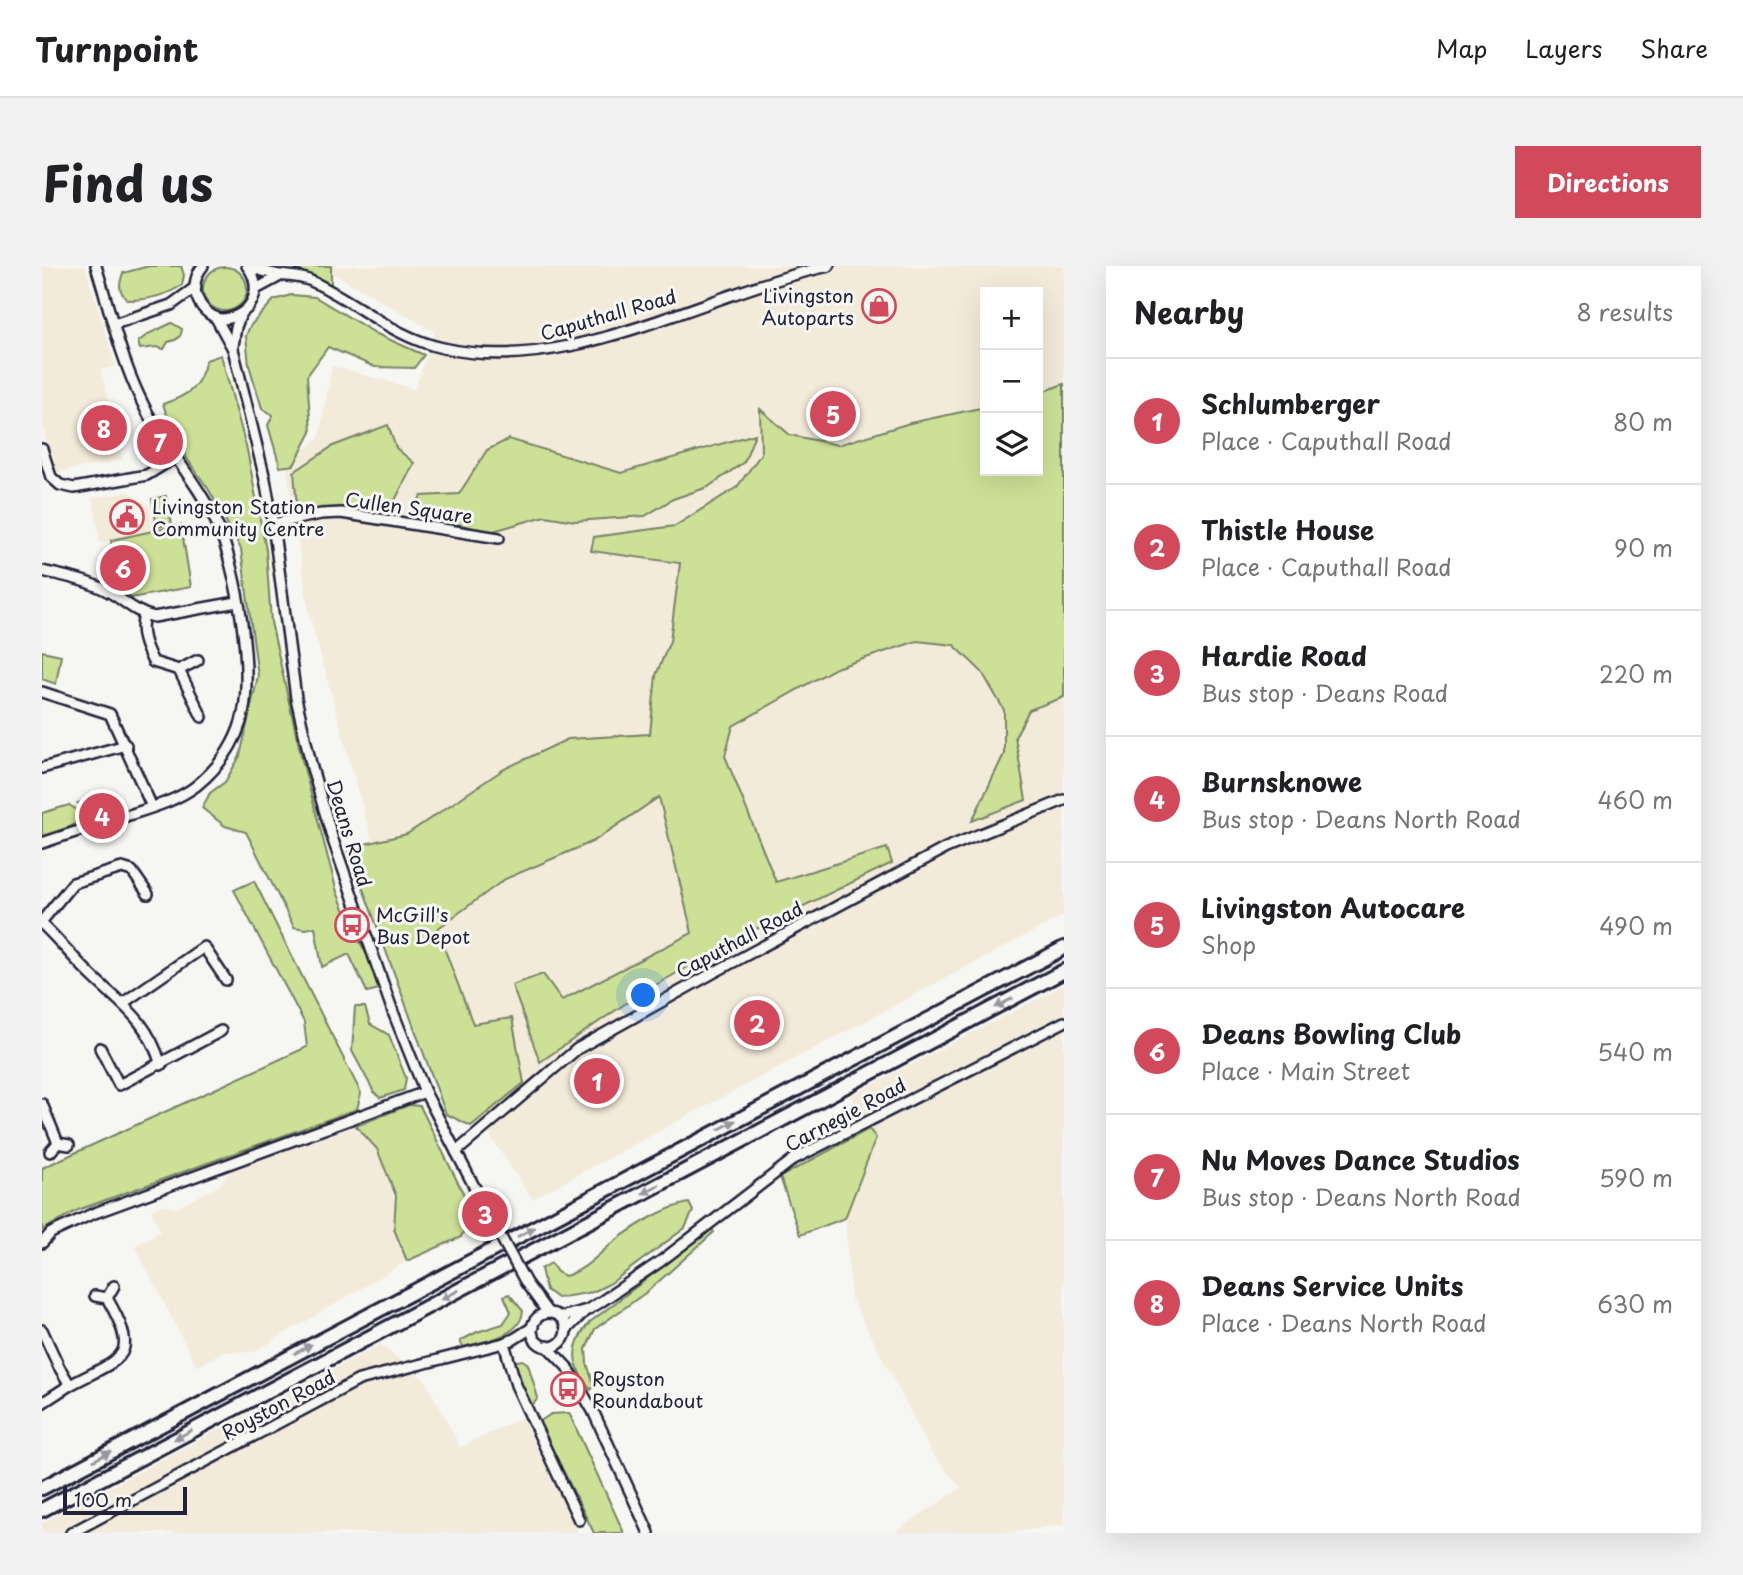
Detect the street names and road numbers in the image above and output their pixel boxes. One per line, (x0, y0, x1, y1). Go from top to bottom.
street label: Caputhall Road (537, 281, 679, 347)
street label: Cullen Square (344, 484, 474, 530)
street label: Deans Road (320, 776, 380, 890)
street label: Caputhall Road (670, 894, 808, 984)
street label: Carnegie Road (779, 1070, 911, 1158)
street label: Royston Road (216, 1362, 340, 1446)

